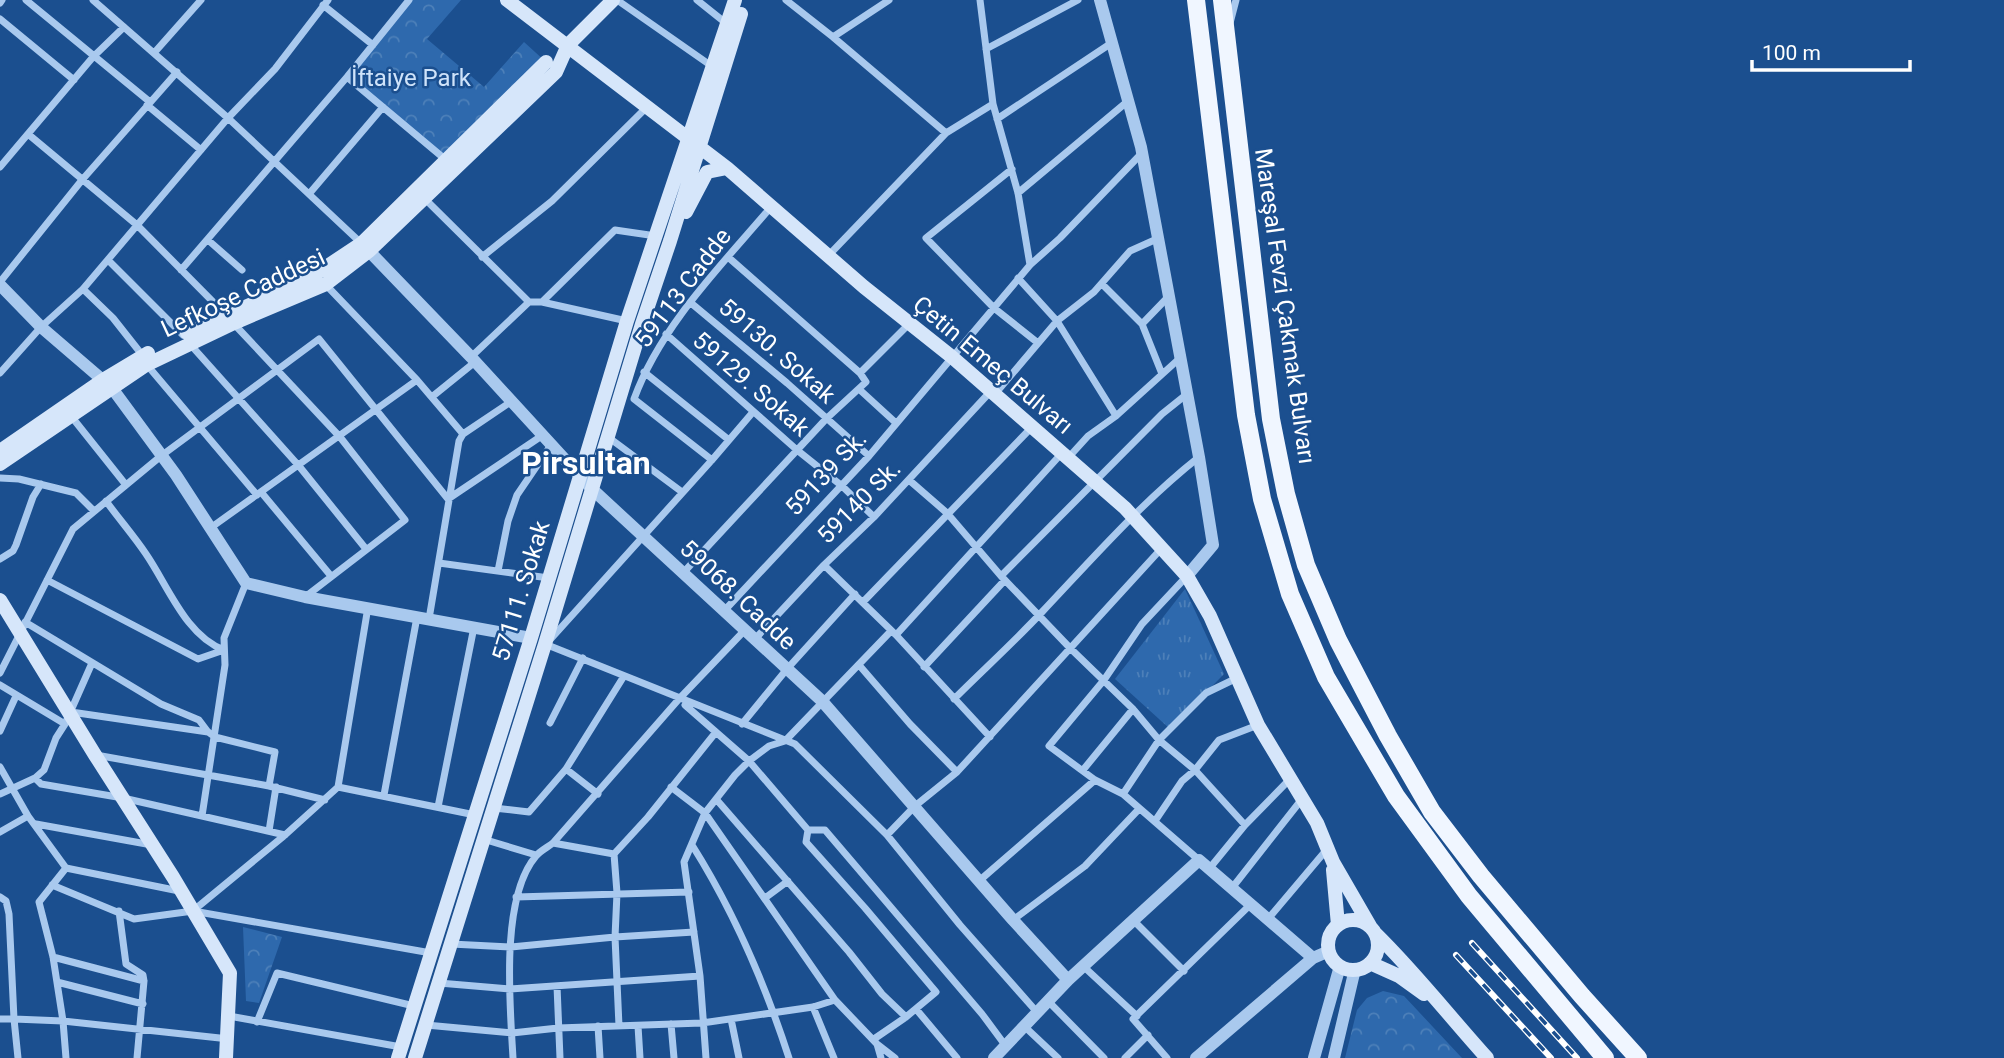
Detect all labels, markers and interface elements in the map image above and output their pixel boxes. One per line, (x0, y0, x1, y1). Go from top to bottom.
scale bar (1752, 28, 1910, 72)
text: 100 m (1762, 41, 1821, 65)
park label: İftaiye Park (351, 64, 472, 92)
street label: Mareşal Fevzi Çakmak Bulvarı (1249, 146, 1321, 466)
street label: 59113 Cadde (629, 223, 737, 353)
street label: Lefkoşe Caddesi (157, 243, 329, 343)
street label: Çetin Emeç Bulvarı (907, 290, 1079, 440)
street label: 59130. Sokak (713, 293, 842, 410)
street label: 59129. Sokak (687, 326, 816, 443)
street label: 59139 Sk. (780, 425, 872, 521)
district label: Pirsultan (521, 444, 651, 482)
street label: 59140 Sk. (812, 455, 906, 549)
street label: 57111. Sokak (486, 517, 556, 664)
street label: 59068. Cadde (674, 534, 802, 656)

